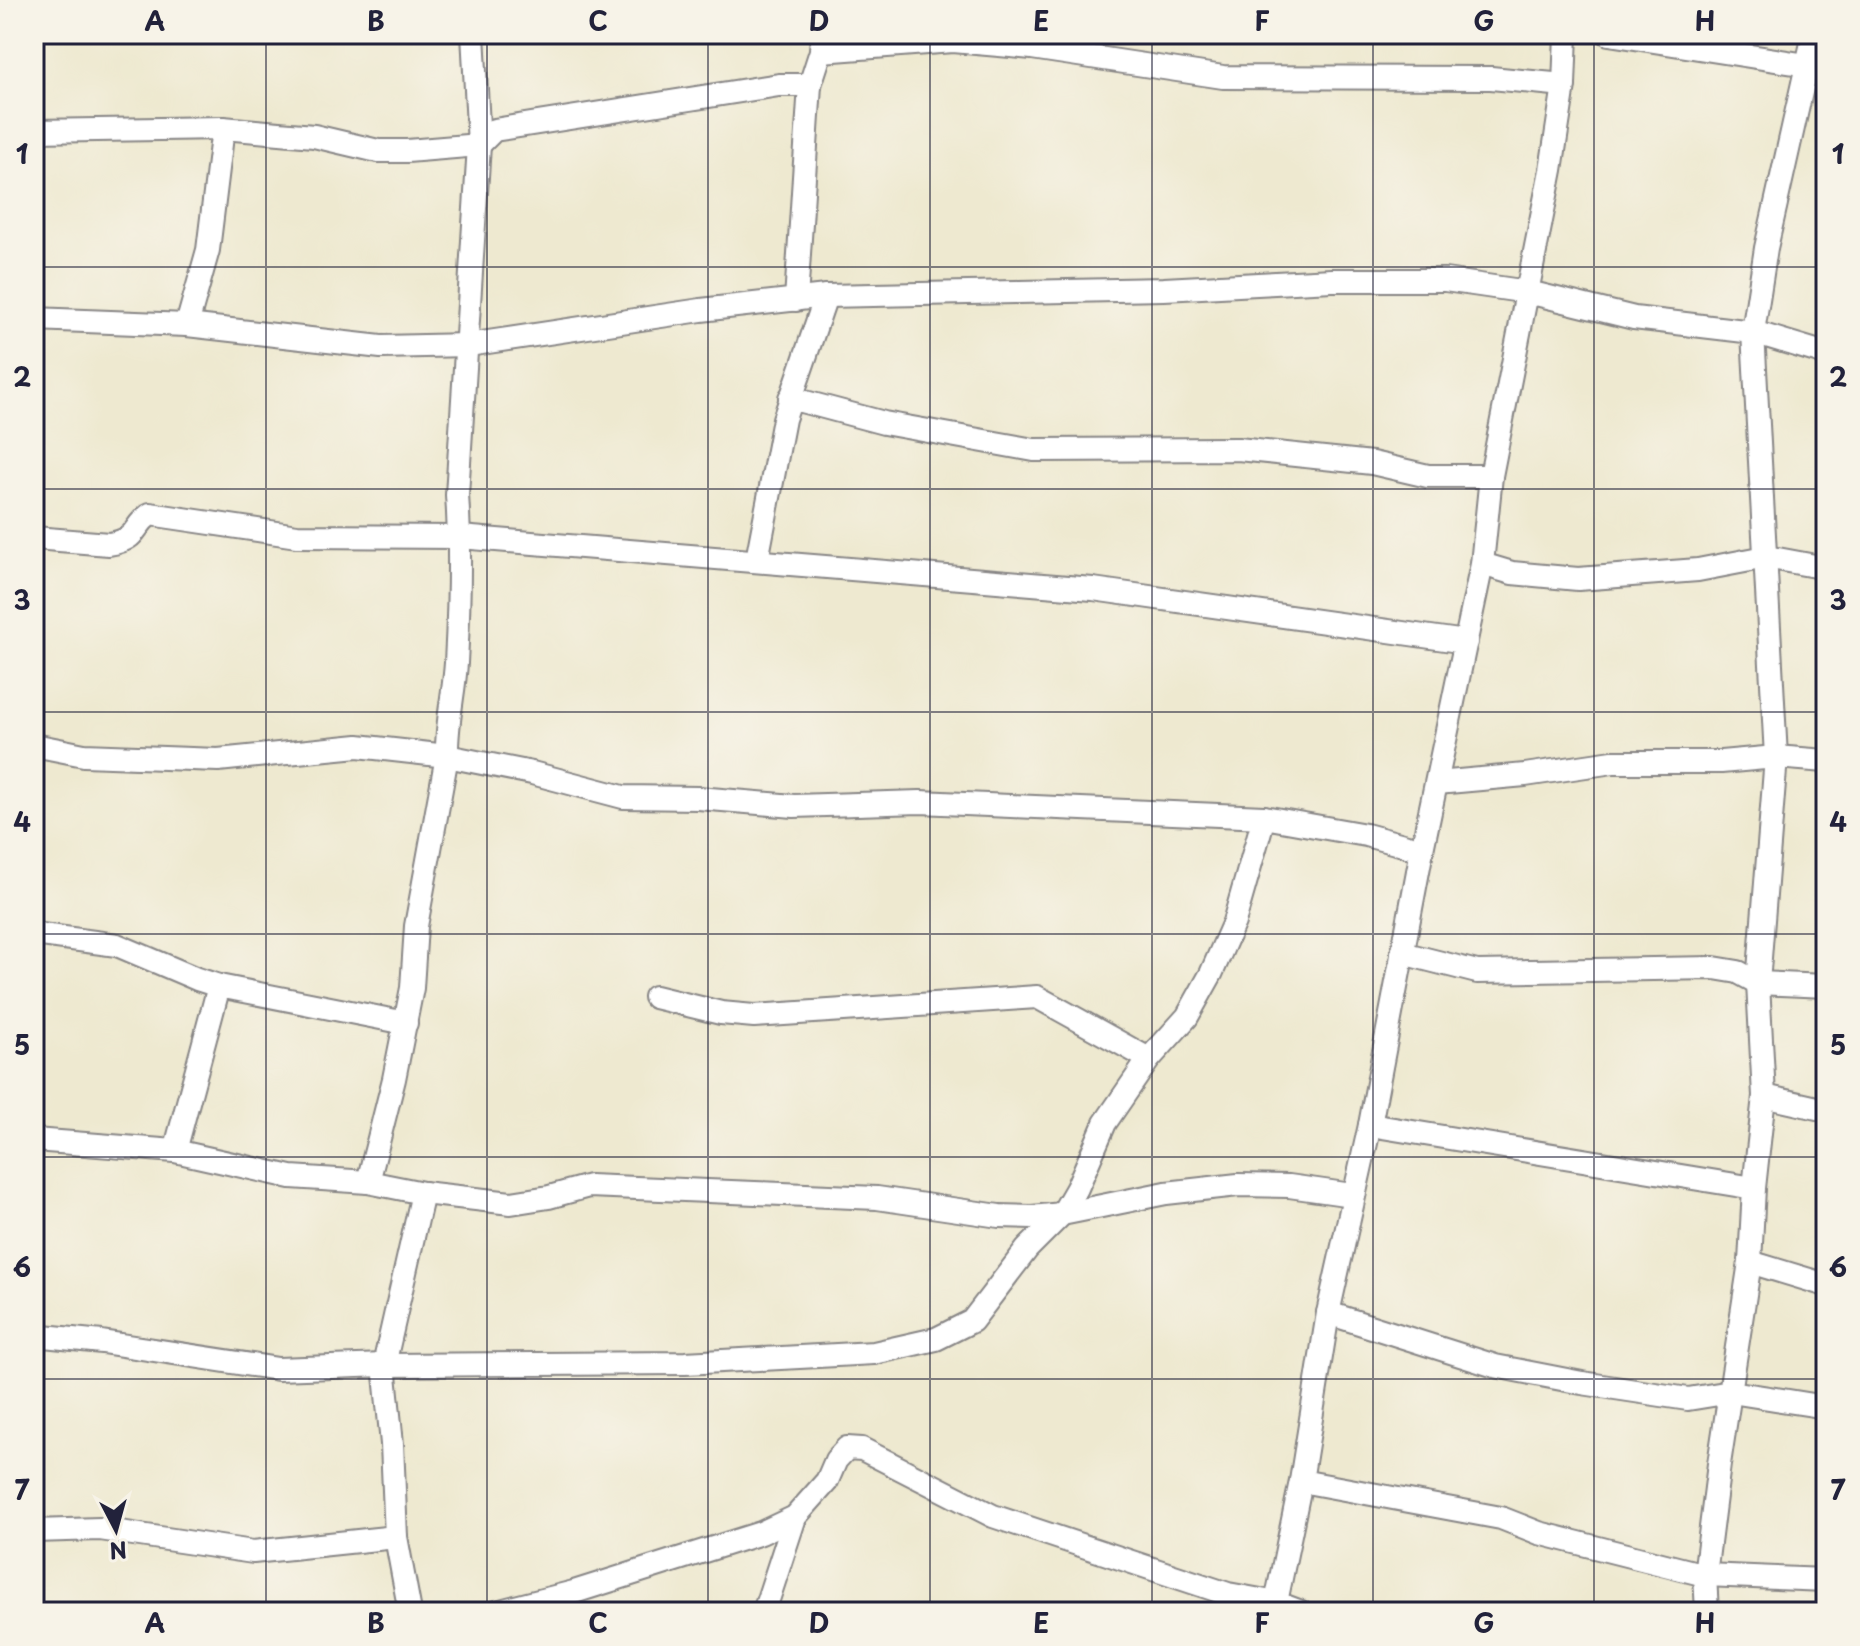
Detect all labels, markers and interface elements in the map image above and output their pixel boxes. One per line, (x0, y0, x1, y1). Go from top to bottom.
text: A (145, 1, 165, 40)
text: B (367, 1, 385, 40)
text: C (588, 1, 608, 40)
text: D (809, 1, 829, 40)
text: E (1033, 1, 1049, 40)
text: F (1254, 1, 1270, 40)
text: G (1473, 1, 1495, 40)
text: H (1695, 1, 1715, 40)
text: 1 (16, 134, 28, 173)
text: 1 (1832, 134, 1844, 173)
text: 2 (13, 357, 31, 396)
text: 2 (1829, 357, 1847, 396)
text: 3 (13, 580, 31, 619)
text: 3 (1829, 580, 1847, 619)
text: 4 (13, 802, 31, 841)
text: 4 (1829, 802, 1847, 841)
text: 5 (14, 1025, 30, 1064)
text: 5 (1830, 1025, 1846, 1064)
text: 6 (13, 1247, 31, 1286)
text: 6 (1829, 1247, 1847, 1286)
text: 7 (15, 1470, 30, 1509)
text: 7 (1831, 1470, 1846, 1509)
north arrow (76, 1490, 156, 1570)
text: N (108, 1534, 129, 1569)
text: A (145, 1603, 165, 1642)
text: B (367, 1603, 385, 1642)
text: C (588, 1603, 608, 1642)
text: D (809, 1603, 829, 1642)
text: E (1033, 1603, 1049, 1642)
text: F (1254, 1603, 1270, 1642)
text: G (1473, 1603, 1495, 1642)
text: H (1695, 1603, 1715, 1642)

